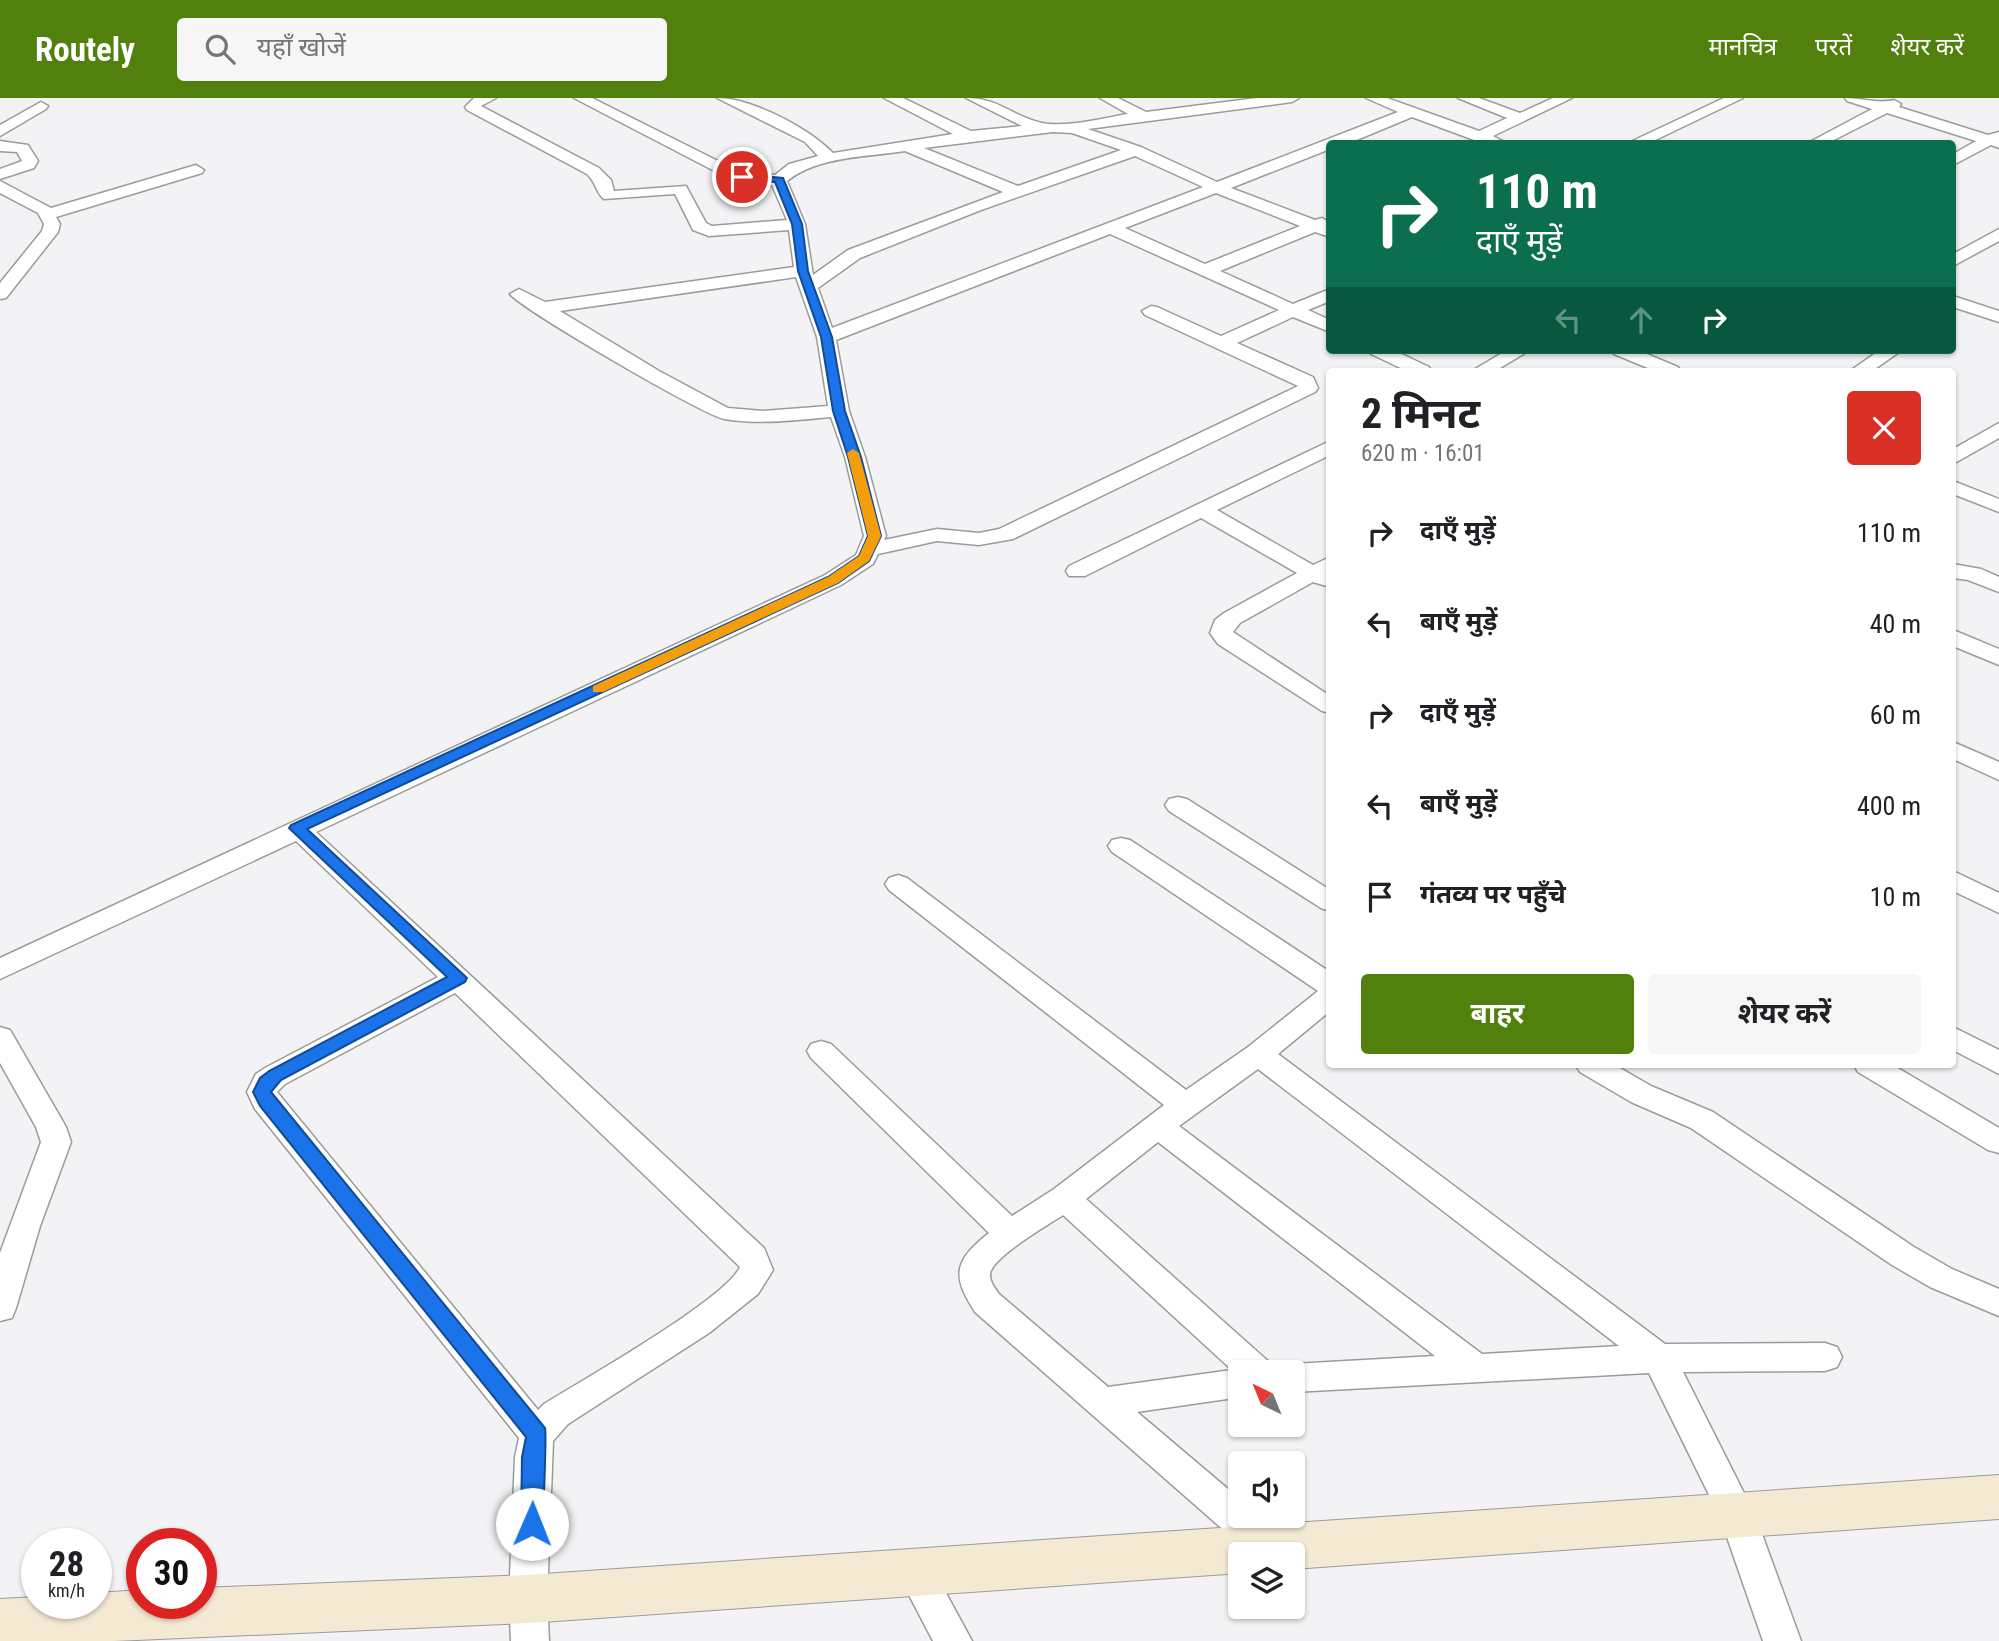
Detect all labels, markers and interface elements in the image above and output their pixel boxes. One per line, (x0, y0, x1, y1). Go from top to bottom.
search box (177, 18, 667, 81)
text: Routely (35, 30, 135, 69)
icon: search (201, 30, 239, 68)
text: यहाँ खोजें (257, 32, 346, 62)
text: मानचित्र (1708, 33, 1777, 61)
text: परतें (1815, 33, 1852, 61)
text: शेयर करें (1890, 33, 1964, 61)
pin (712, 147, 772, 207)
icon: arrive (723, 158, 761, 196)
text: 110 m (1476, 163, 1598, 220)
icon: right (1361, 168, 1452, 259)
text: दाएँ मुड़ें (1476, 222, 1563, 260)
icon: left (1549, 301, 1587, 339)
icon: ahead (1622, 301, 1660, 339)
icon: right (1695, 301, 1733, 339)
text: 2 मिनट (1361, 389, 1480, 438)
button: close (1847, 391, 1921, 465)
text: 620 m · 16:01 (1361, 440, 1485, 467)
icon: right (1361, 514, 1399, 552)
text: दाएँ मुड़ें (1420, 515, 1496, 545)
text: 110 m (1857, 518, 1921, 548)
icon: left (1361, 605, 1399, 643)
text: बाएँ मुड़ें (1420, 606, 1497, 636)
text: 40 m (1870, 609, 1921, 639)
icon: right (1361, 696, 1399, 734)
text: दाएँ मुड़ें (1420, 697, 1496, 727)
text: 60 m (1870, 700, 1921, 730)
icon: left (1361, 787, 1399, 825)
text: बाएँ मुड़ें (1420, 788, 1497, 818)
text: 400 m (1857, 791, 1921, 821)
icon: arrive (1361, 878, 1399, 916)
text: गंतव्य पर पहुँचे (1420, 879, 1566, 909)
text: 10 m (1870, 882, 1921, 912)
button: बाहर (1361, 974, 1634, 1054)
button: शेयर करें (1648, 974, 1921, 1054)
north arrow (1228, 1360, 1306, 1437)
map controls (1228, 1360, 1305, 1619)
button: sound (1228, 1451, 1305, 1528)
position arrow (495, 1487, 569, 1561)
speed limit sign: 30 (126, 1528, 217, 1619)
button: layers (1228, 1542, 1305, 1619)
text: 28 (49, 1544, 84, 1585)
text: km/h (48, 1580, 85, 1601)

